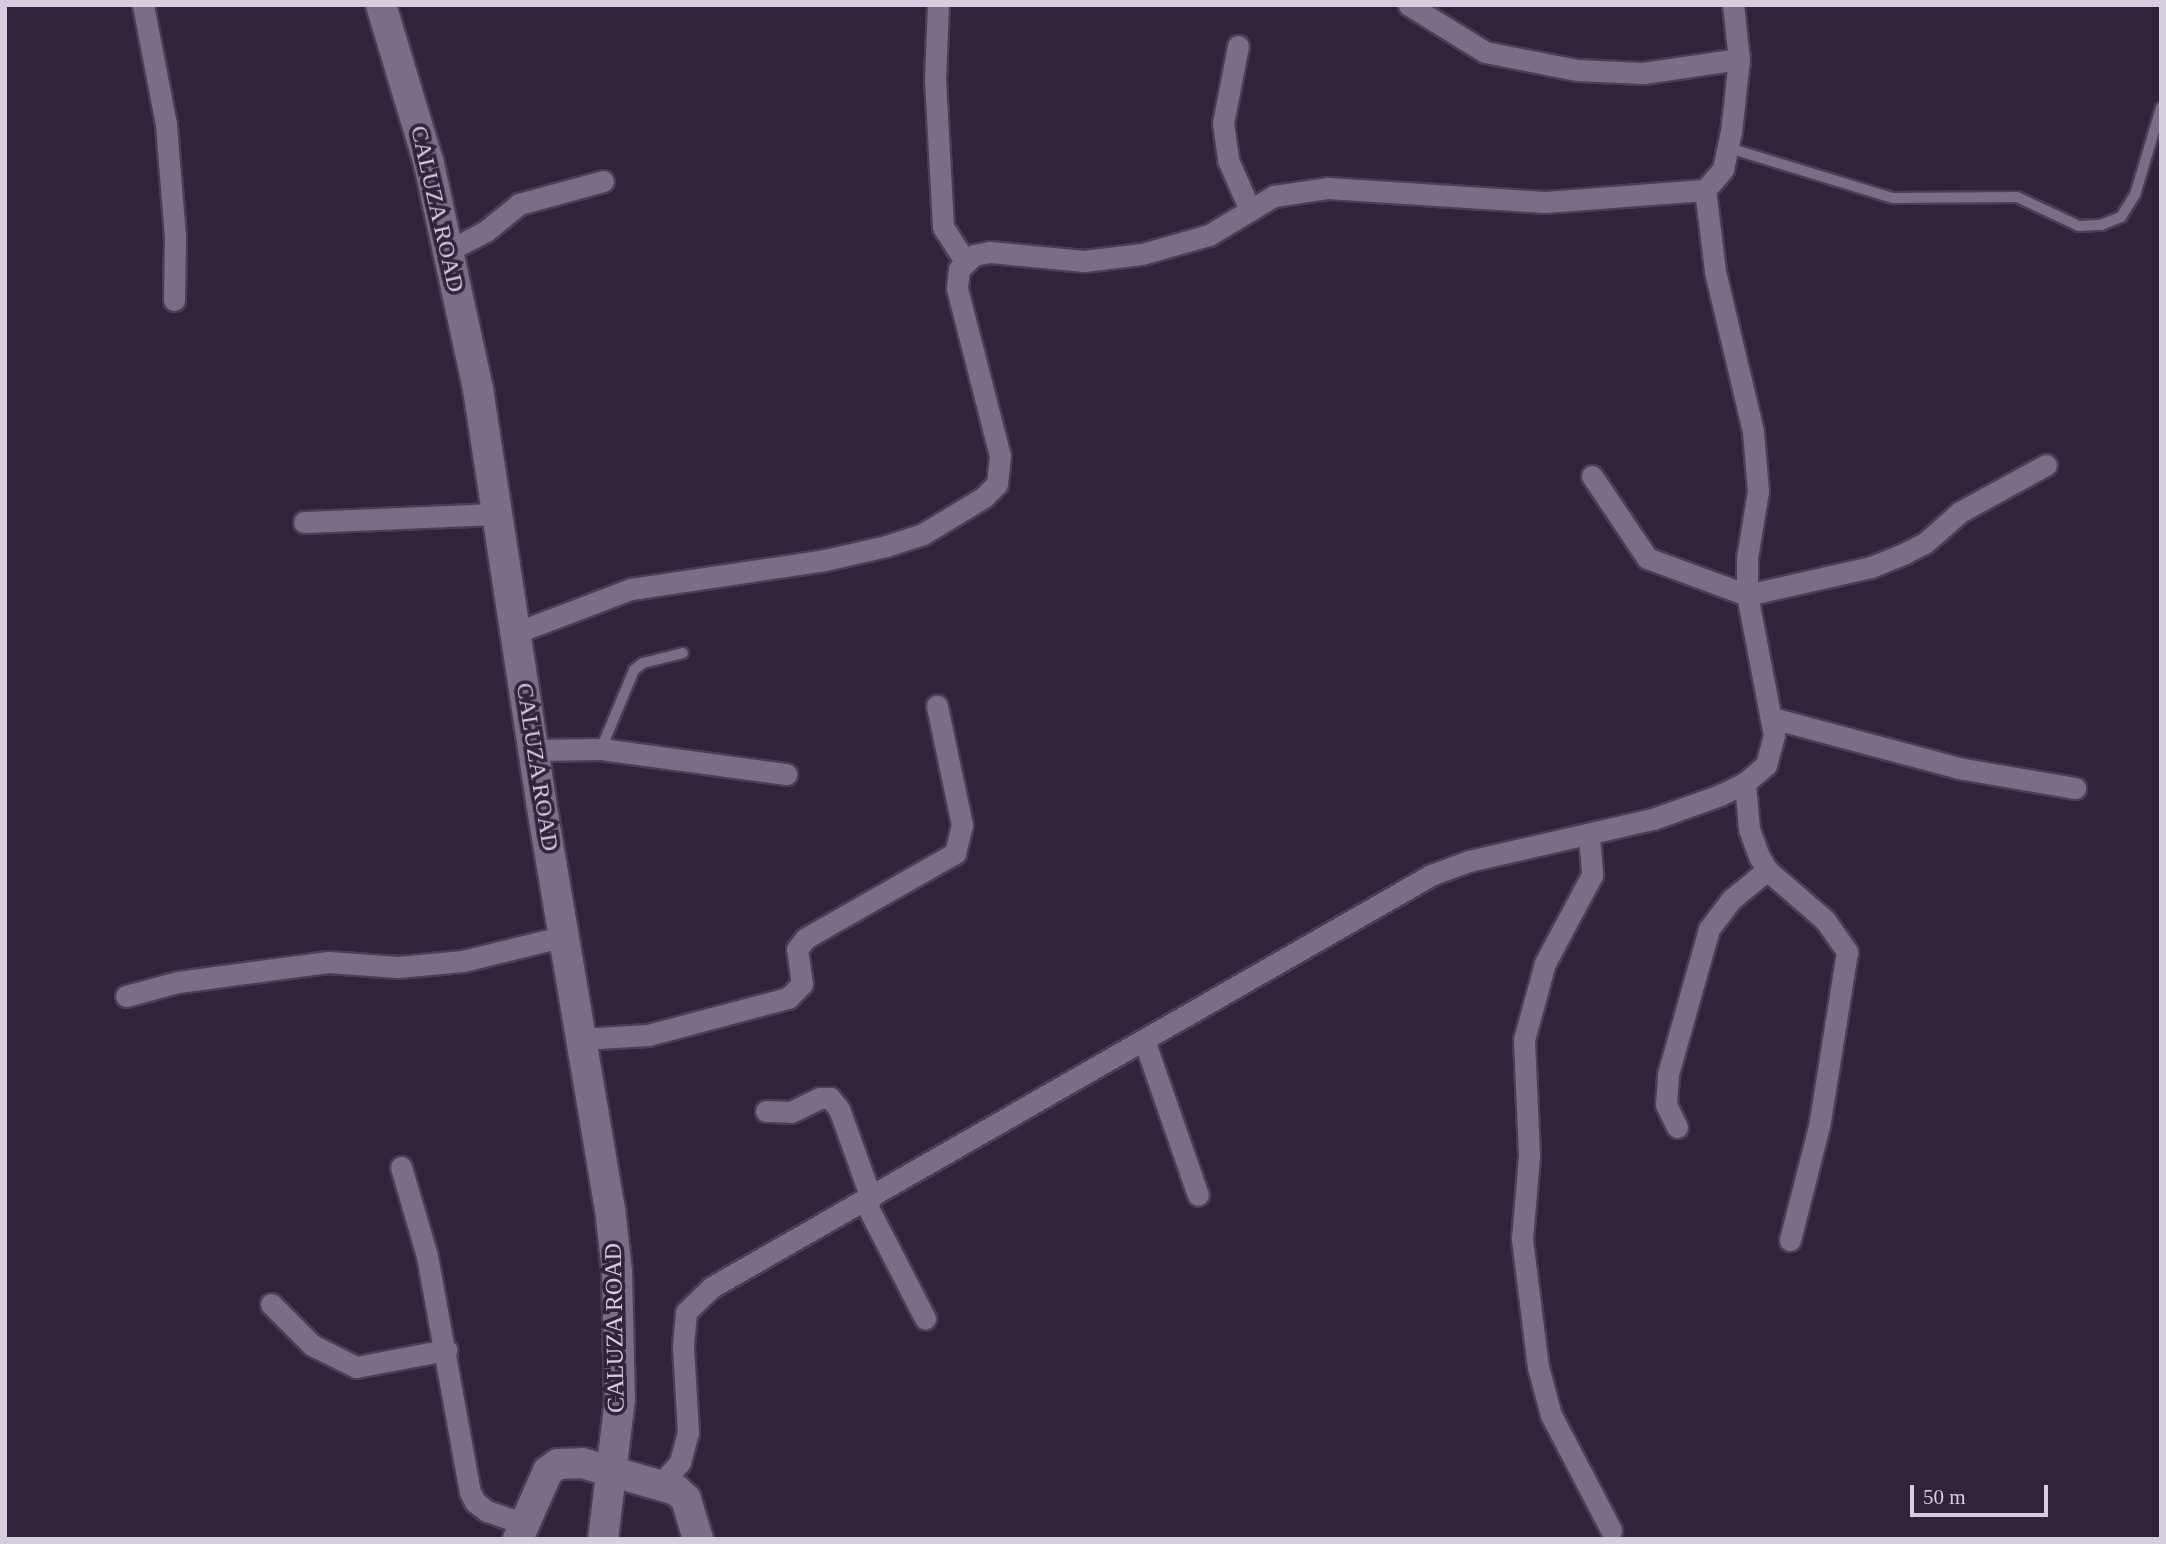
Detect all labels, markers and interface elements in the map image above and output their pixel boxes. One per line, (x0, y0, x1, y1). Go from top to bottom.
street label: CALUZA ROAD (404, 122, 470, 296)
street label: CALUZA ROAD (509, 680, 565, 854)
street label: CALUZA ROAD (599, 1242, 631, 1414)
scale bar (1914, 1470, 2052, 1514)
text: 50 m (1923, 1485, 1966, 1509)

